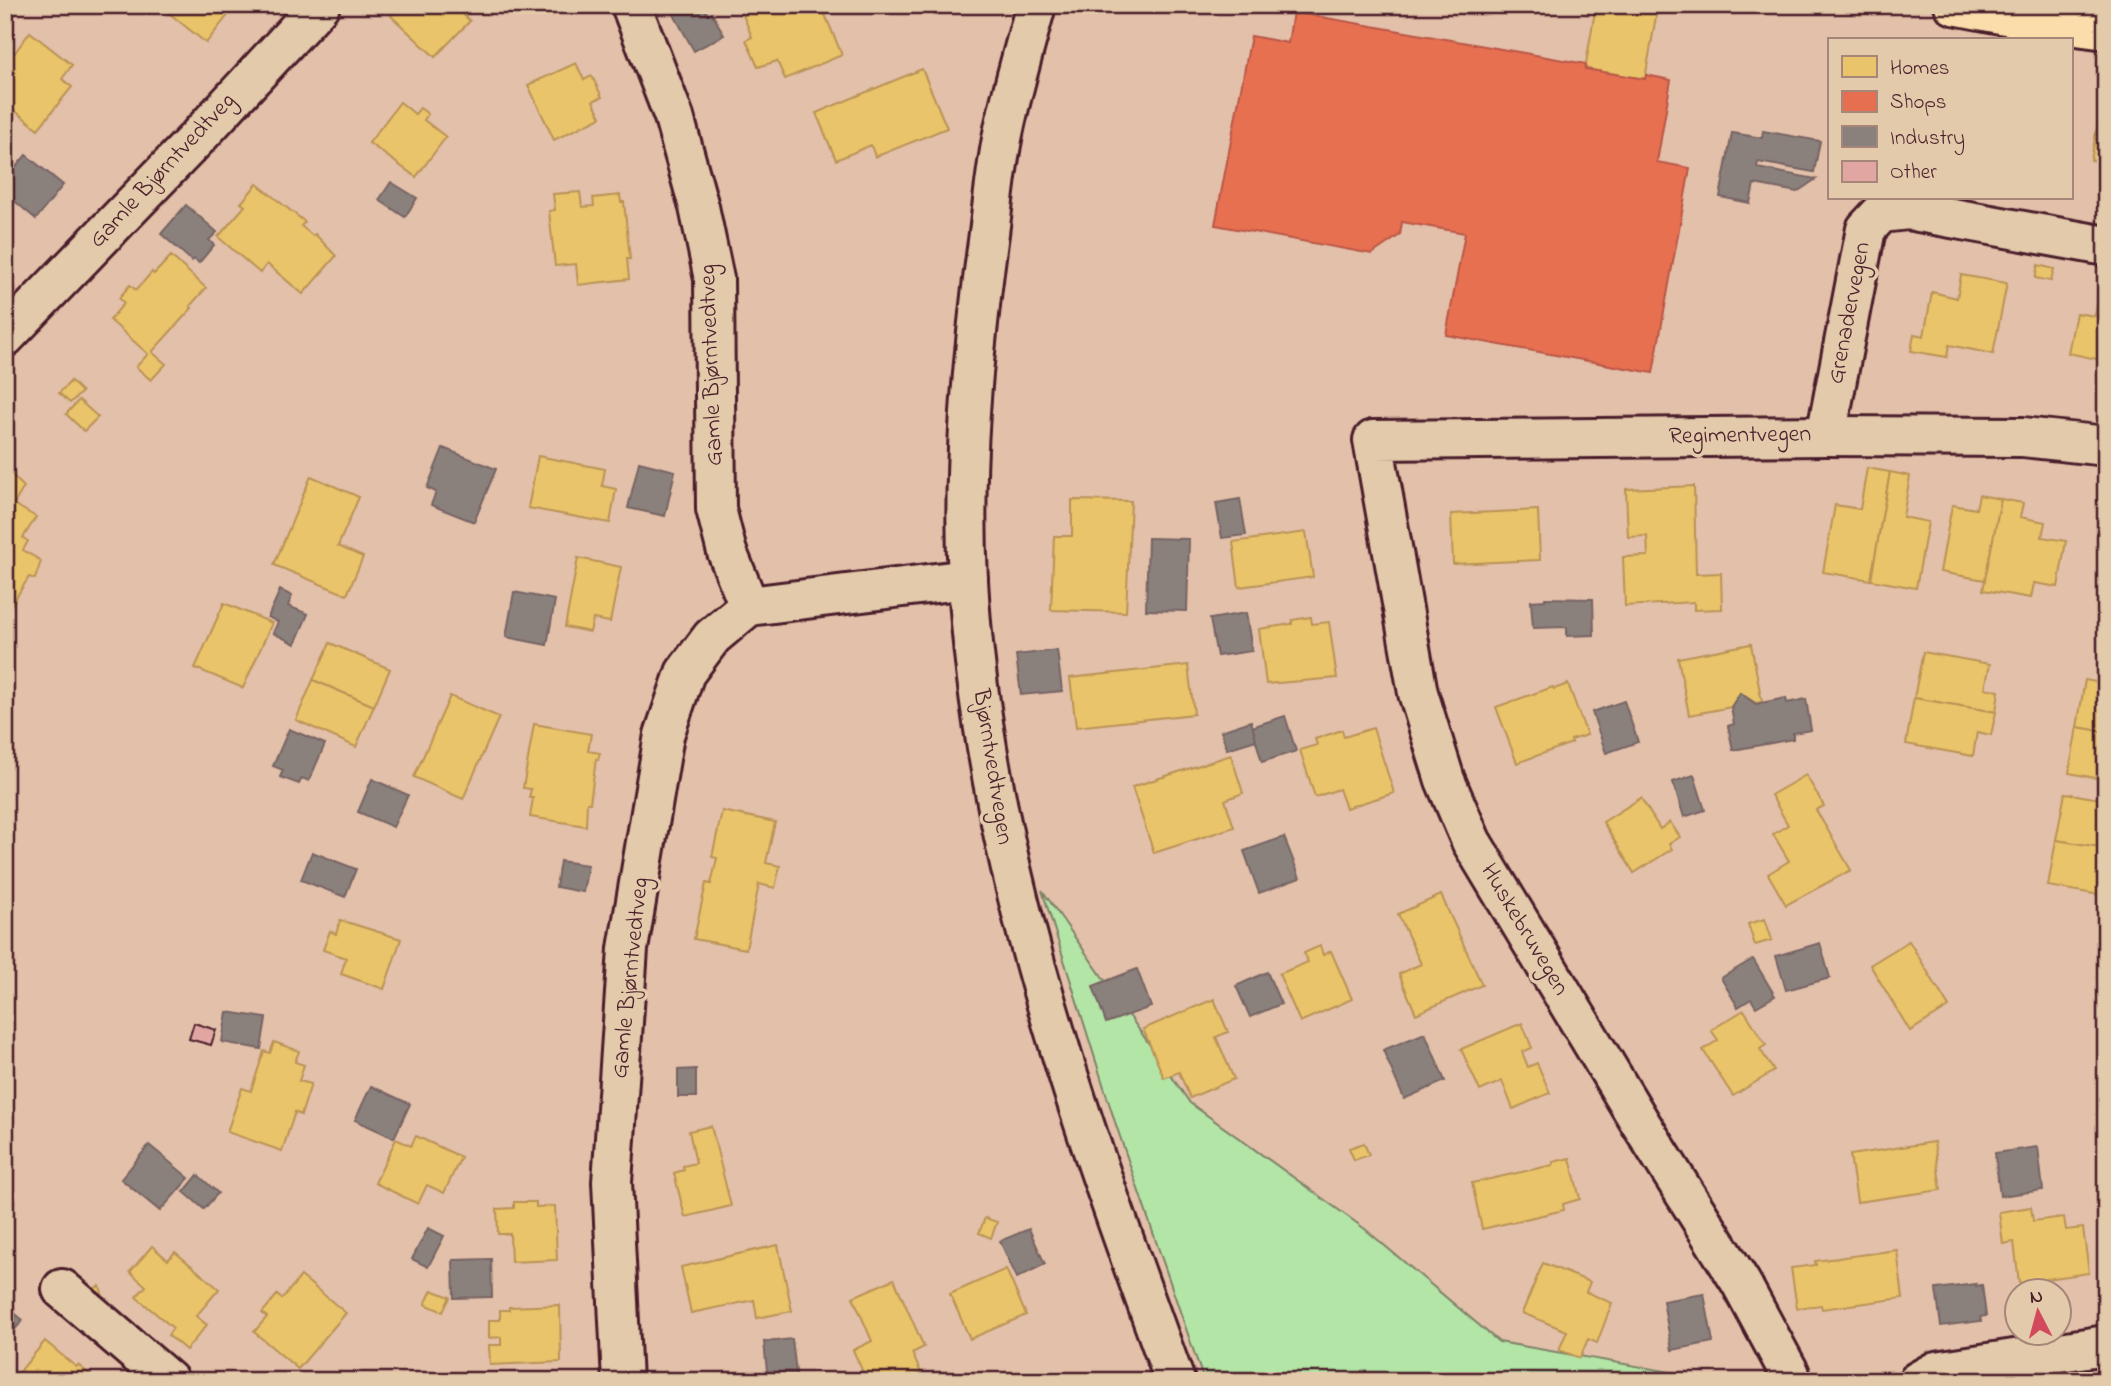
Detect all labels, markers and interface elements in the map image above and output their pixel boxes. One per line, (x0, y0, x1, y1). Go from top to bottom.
legend (1828, 38, 2072, 200)
text: Homes (1890, 54, 1950, 84)
street label: Gamle Bjørntvedtveg (81, 85, 245, 257)
text: Shops (1890, 88, 1947, 118)
text: Industry (1890, 124, 1965, 156)
text: Other (1890, 158, 1937, 188)
street label: Grenadervegen (1819, 239, 1881, 387)
street label: Gamle Bjørntvedtveg (691, 263, 733, 467)
street label: Regimentvegen (1668, 417, 1812, 455)
street label: Bjørntvedtvegen (962, 686, 1022, 847)
street label: Huskebruvegen (1471, 857, 1577, 1003)
street label: Gamle Bjørntvedtveg (603, 876, 659, 1080)
north arrow (2002, 1278, 2072, 1348)
text: N (2029, 1283, 2044, 1312)

